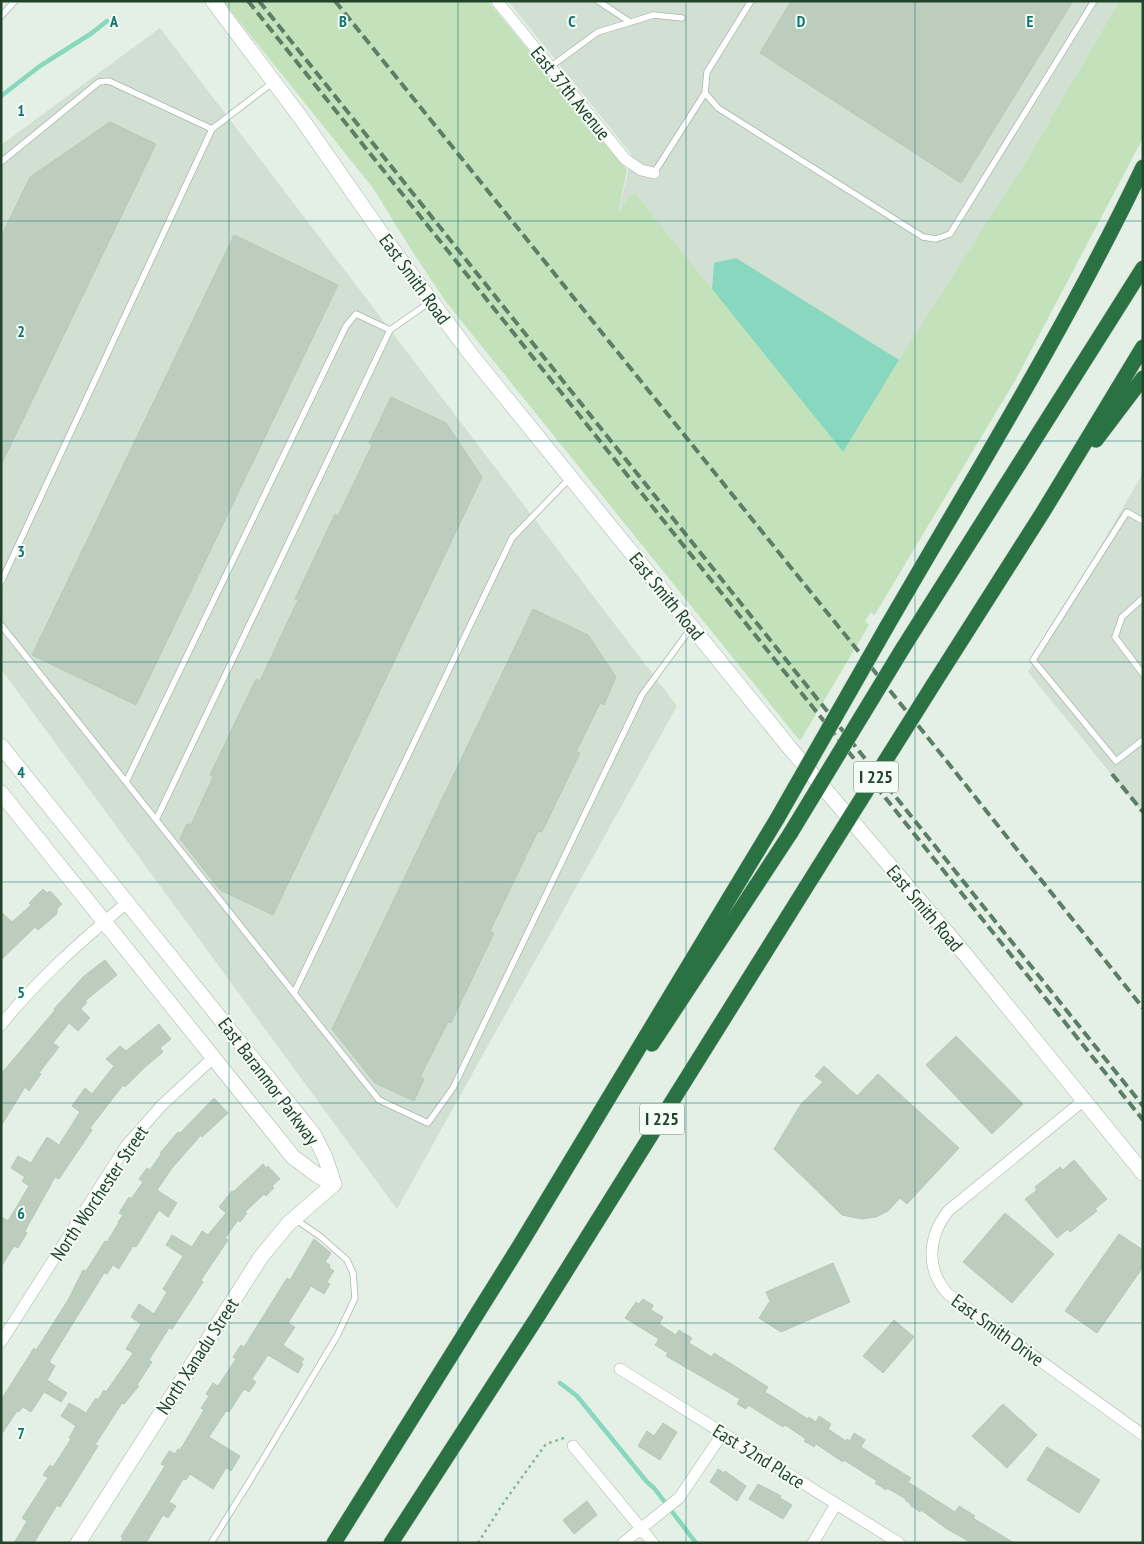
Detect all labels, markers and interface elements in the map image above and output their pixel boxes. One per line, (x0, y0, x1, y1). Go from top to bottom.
text: A (109, 11, 119, 31)
text: B (339, 11, 347, 31)
text: C (568, 11, 576, 31)
text: D (797, 11, 806, 31)
text: E (1027, 11, 1034, 31)
street label: East 37th Avenue (526, 41, 616, 145)
text: 1 (17, 100, 25, 120)
street label: East Smith Road (374, 229, 456, 329)
text: 2 (17, 321, 25, 341)
text: 3 (17, 541, 25, 561)
street label: East Smith Road (624, 547, 710, 645)
text: 4 (17, 762, 25, 782)
road number: I 225 (854, 762, 898, 792)
street label: East Smith Road (882, 860, 968, 956)
text: 5 (17, 982, 25, 1002)
street label: East Baranmor Parkway (213, 1013, 325, 1150)
road number: I 225 (640, 1104, 684, 1134)
street label: North Worchester Street (45, 1120, 153, 1265)
text: 6 (17, 1203, 25, 1223)
street label: East Smith Drive (947, 1288, 1049, 1372)
street label: North Xanadu Street (151, 1293, 244, 1419)
street label: East 32nd Place (709, 1418, 810, 1494)
text: 7 (17, 1423, 25, 1443)

